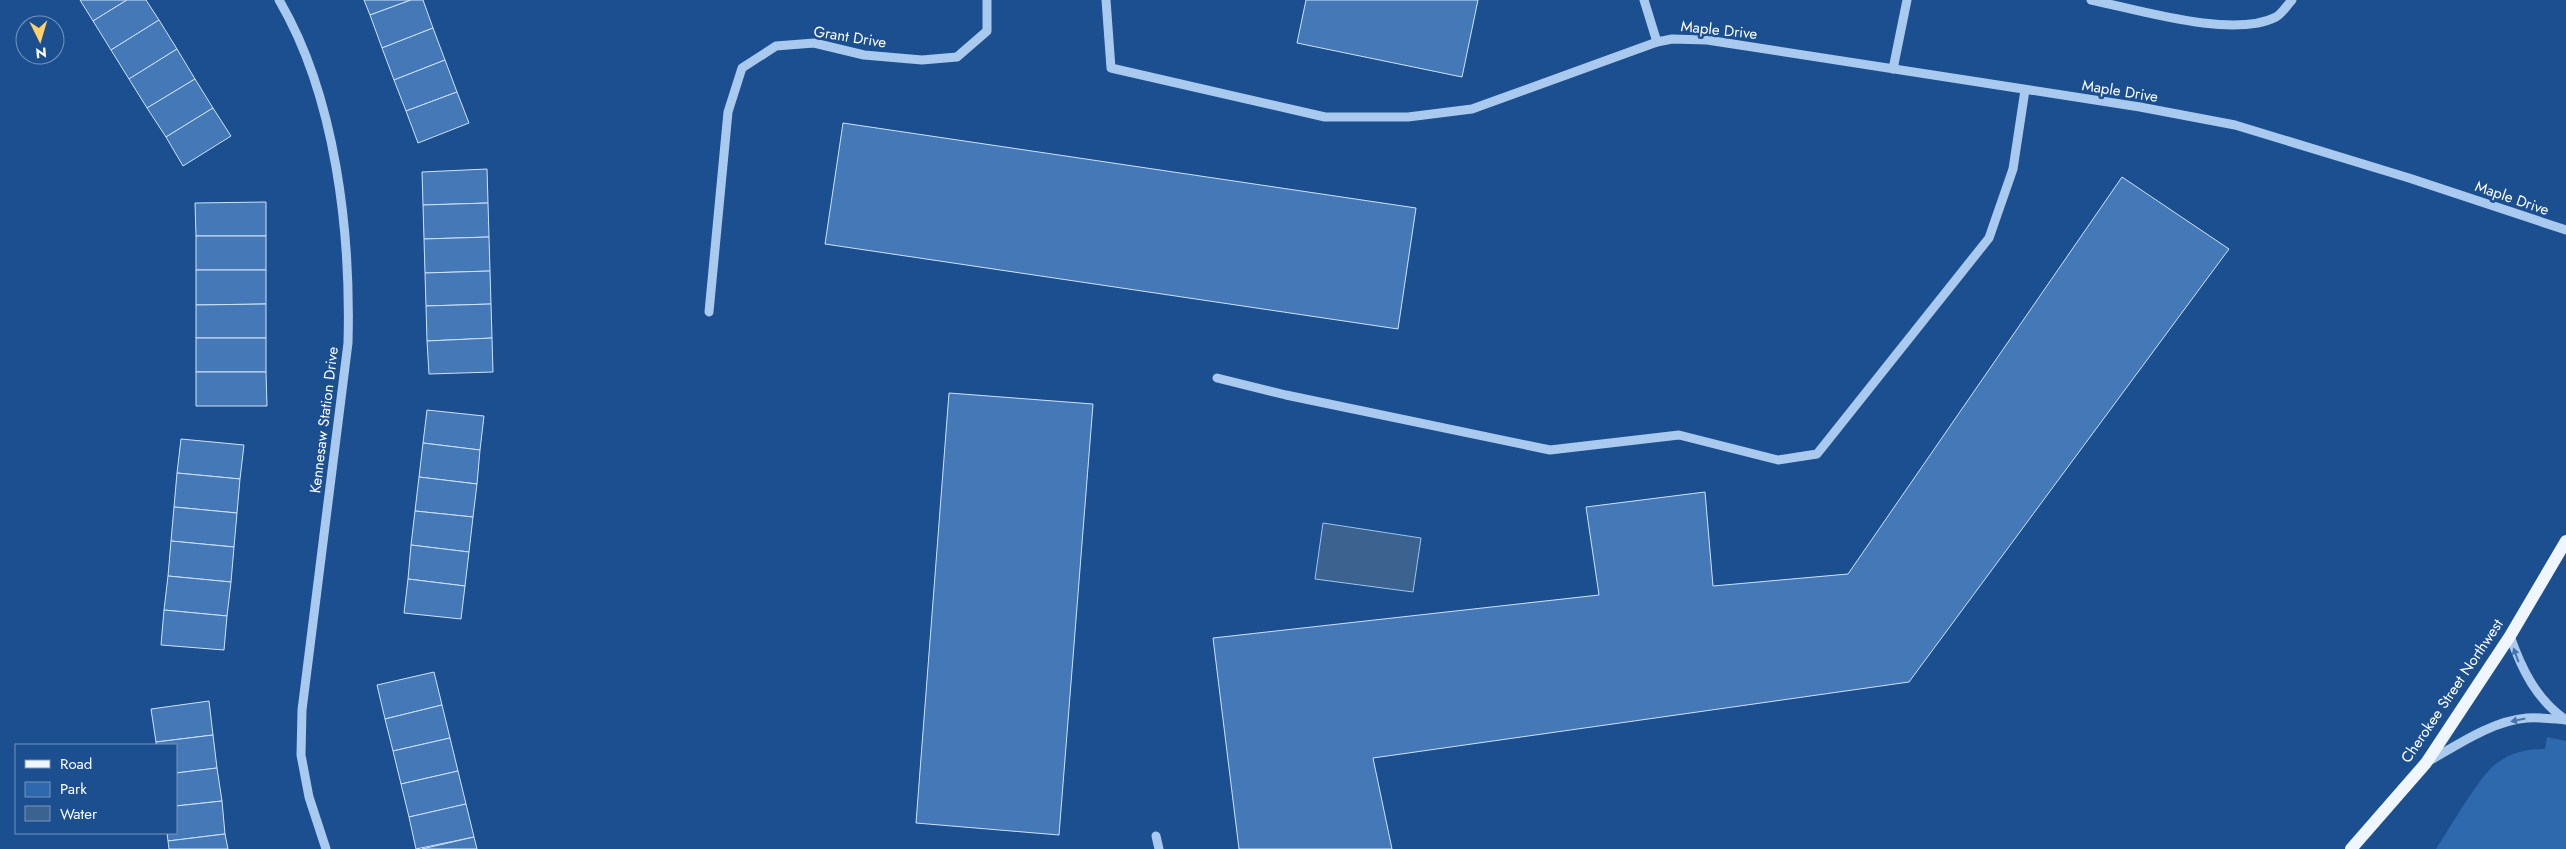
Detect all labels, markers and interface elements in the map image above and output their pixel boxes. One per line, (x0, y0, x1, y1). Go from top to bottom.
north arrow (15, 15, 65, 65)
street label: Maple Drive (1680, 15, 1759, 45)
street label: Grant Drive (812, 20, 888, 54)
text: N (35, 43, 48, 63)
street label: Maple Drive (2080, 74, 2160, 108)
street label: Maple Drive (2472, 175, 2552, 221)
street label: Kennesaw Station Drive (304, 345, 344, 495)
street label: Cherokee Street Northwest (2396, 614, 2509, 767)
one-way arrow (2512, 647, 2519, 662)
one-way arrow (2510, 716, 2525, 724)
legend (15, 744, 178, 834)
text: Road (60, 753, 92, 775)
text: Park (60, 778, 87, 800)
text: Water (60, 803, 98, 825)

